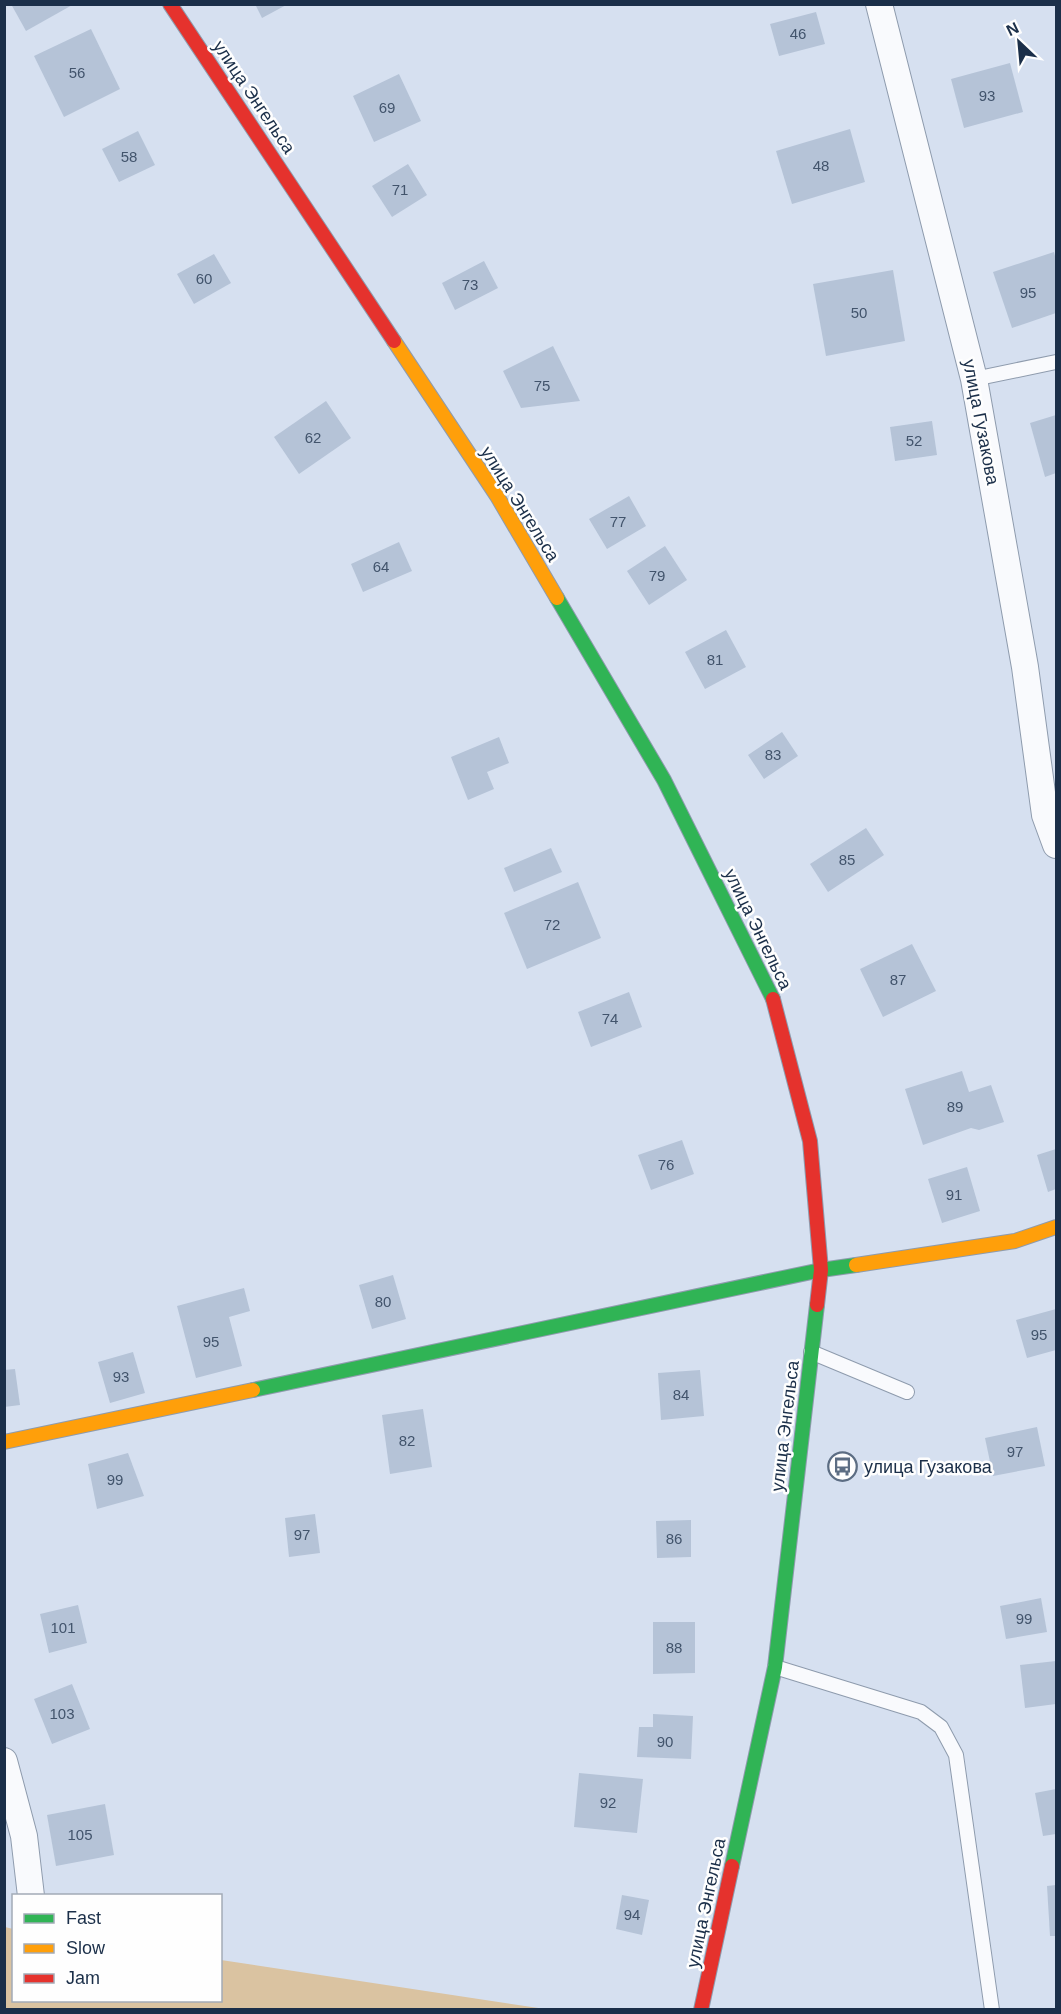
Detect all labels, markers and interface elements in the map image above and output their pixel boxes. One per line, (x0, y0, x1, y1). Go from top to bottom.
north arrow (989, 12, 1049, 72)
text: N (1004, 19, 1022, 39)
house number: 46 (790, 25, 806, 42)
street label: улица Энгельса (209, 37, 300, 158)
house number: 56 (69, 64, 85, 81)
house number: 93 (979, 87, 995, 104)
house number: 69 (379, 99, 395, 116)
house number: 58 (121, 148, 137, 165)
house number: 48 (813, 157, 829, 174)
house number: 71 (392, 181, 408, 198)
house number: 60 (196, 270, 212, 287)
house number: 73 (462, 276, 478, 293)
house number: 95 (1020, 284, 1036, 301)
house number: 50 (851, 304, 867, 321)
street label: улица Гузакова (959, 357, 1003, 488)
house number: 75 (534, 377, 550, 394)
house number: 62 (305, 429, 321, 446)
house number: 52 (906, 432, 922, 449)
street label: улица Энгельса (477, 443, 564, 566)
house number: 77 (610, 513, 626, 530)
house number: 64 (373, 558, 389, 575)
house number: 79 (649, 567, 665, 584)
house number: 81 (707, 651, 723, 668)
house number: 83 (765, 746, 781, 763)
house number: 85 (839, 851, 855, 868)
street label: улица Энгельса (720, 865, 796, 994)
house number: 72 (544, 916, 560, 933)
house number: 87 (890, 971, 906, 988)
house number: 74 (602, 1010, 618, 1027)
house number: 89 (947, 1098, 963, 1115)
house number: 76 (658, 1156, 674, 1173)
house number: 91 (946, 1186, 962, 1203)
house number: 80 (375, 1293, 391, 1310)
house number: 95 (1031, 1326, 1047, 1343)
house number: 95 (203, 1333, 219, 1350)
street label: улица Энгельса (767, 1358, 803, 1493)
house number: 93 (113, 1368, 129, 1385)
house number: 84 (673, 1386, 689, 1403)
house number: 82 (399, 1432, 415, 1449)
house number: 97 (1007, 1443, 1023, 1460)
bus stop icon: улица Гузакова (827, 1451, 859, 1483)
place label: улица Гузакова (864, 1457, 993, 1477)
house number: 99 (107, 1471, 123, 1488)
house number: 97 (294, 1526, 310, 1543)
house number: 86 (666, 1530, 682, 1547)
house number: 99 (1016, 1610, 1032, 1627)
house number: 101 (50, 1619, 76, 1636)
house number: 88 (666, 1639, 682, 1656)
house number: 103 (49, 1705, 75, 1722)
house number: 90 (657, 1733, 673, 1750)
house number: 92 (600, 1794, 616, 1811)
house number: 105 (67, 1826, 93, 1843)
street label: улица Энгельса (683, 1835, 730, 1970)
legend (12, 1894, 222, 2002)
house number: 94 (624, 1906, 640, 1923)
text: Fast (66, 1908, 101, 1928)
text: Slow (66, 1938, 106, 1958)
text: Jam (66, 1968, 100, 1988)

